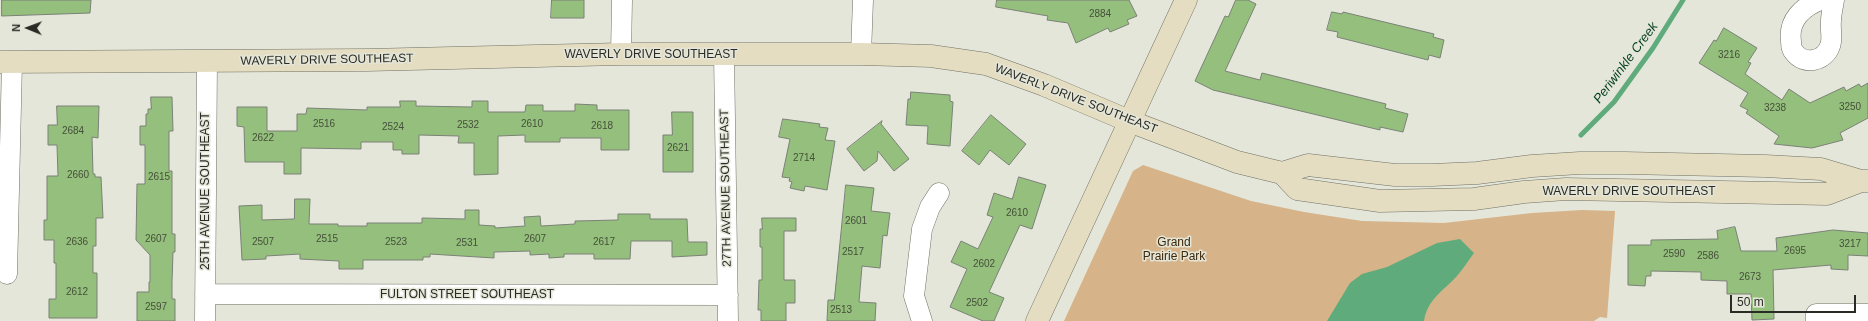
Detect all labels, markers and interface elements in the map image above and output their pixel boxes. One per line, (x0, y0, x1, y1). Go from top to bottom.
north arrow (8, 8, 48, 48)
house number: 2884 (1089, 8, 1111, 20)
water label: Periwinkle Creek (1590, 19, 1662, 107)
text: N (10, 24, 22, 32)
street label: WAVERLY DRIVE SOUTHEAST (564, 48, 738, 62)
house number: 3216 (1718, 49, 1740, 61)
street label: WAVERLY DRIVE SOUTHEAST (240, 51, 414, 69)
street label: WAVERLY DRIVE SOUTHEAST (993, 61, 1159, 137)
house number: 3250 (1839, 101, 1861, 113)
house number: 3238 (1764, 102, 1786, 114)
street label: 27TH AVENUE SOUTHEAST (717, 109, 735, 267)
street label: 25TH AVENUE SOUTHEAST (199, 112, 213, 270)
house number: 2516 (313, 118, 335, 130)
house number: 2610 (521, 118, 543, 130)
house number: 2532 (457, 119, 479, 131)
house number: 2618 (591, 120, 613, 132)
house number: 2524 (382, 121, 404, 133)
house number: 2684 (62, 125, 84, 137)
house number: 2622 (252, 132, 274, 144)
house number: 2621 (667, 142, 689, 154)
house number: 2714 (793, 152, 815, 164)
house number: 2660 (67, 169, 89, 181)
house number: 2615 (148, 171, 170, 183)
street label: WAVERLY DRIVE SOUTHEAST (1542, 185, 1716, 199)
house number: 2610 (1006, 207, 1028, 219)
house number: 2601 (845, 215, 867, 227)
house number: 2607 (145, 233, 167, 245)
house number: 2515 (316, 233, 338, 245)
house number: 2607 (524, 233, 546, 245)
house number: 2636 (66, 236, 88, 248)
house number: 2507 (252, 236, 274, 248)
house number: 2523 (385, 236, 407, 248)
house number: 2617 (593, 236, 615, 248)
park label: Grand Prairie Park (1143, 236, 1205, 264)
house number: 2531 (456, 237, 478, 249)
house number: 3217 (1839, 238, 1861, 250)
house number: 2695 (1784, 245, 1806, 257)
house number: 2517 (842, 246, 864, 258)
house number: 2590 (1663, 248, 1685, 260)
house number: 2586 (1697, 250, 1719, 262)
house number: 2602 (973, 258, 995, 270)
house number: 2673 (1739, 271, 1761, 283)
house number: 2612 (66, 286, 88, 298)
scale bar (1732, 287, 1858, 313)
street label: FULTON STREET SOUTHEAST (380, 288, 554, 302)
text: 50 m (1737, 295, 1764, 309)
house number: 2502 (966, 297, 988, 309)
house number: 2597 (145, 301, 167, 313)
house number: 2513 (830, 304, 852, 316)

